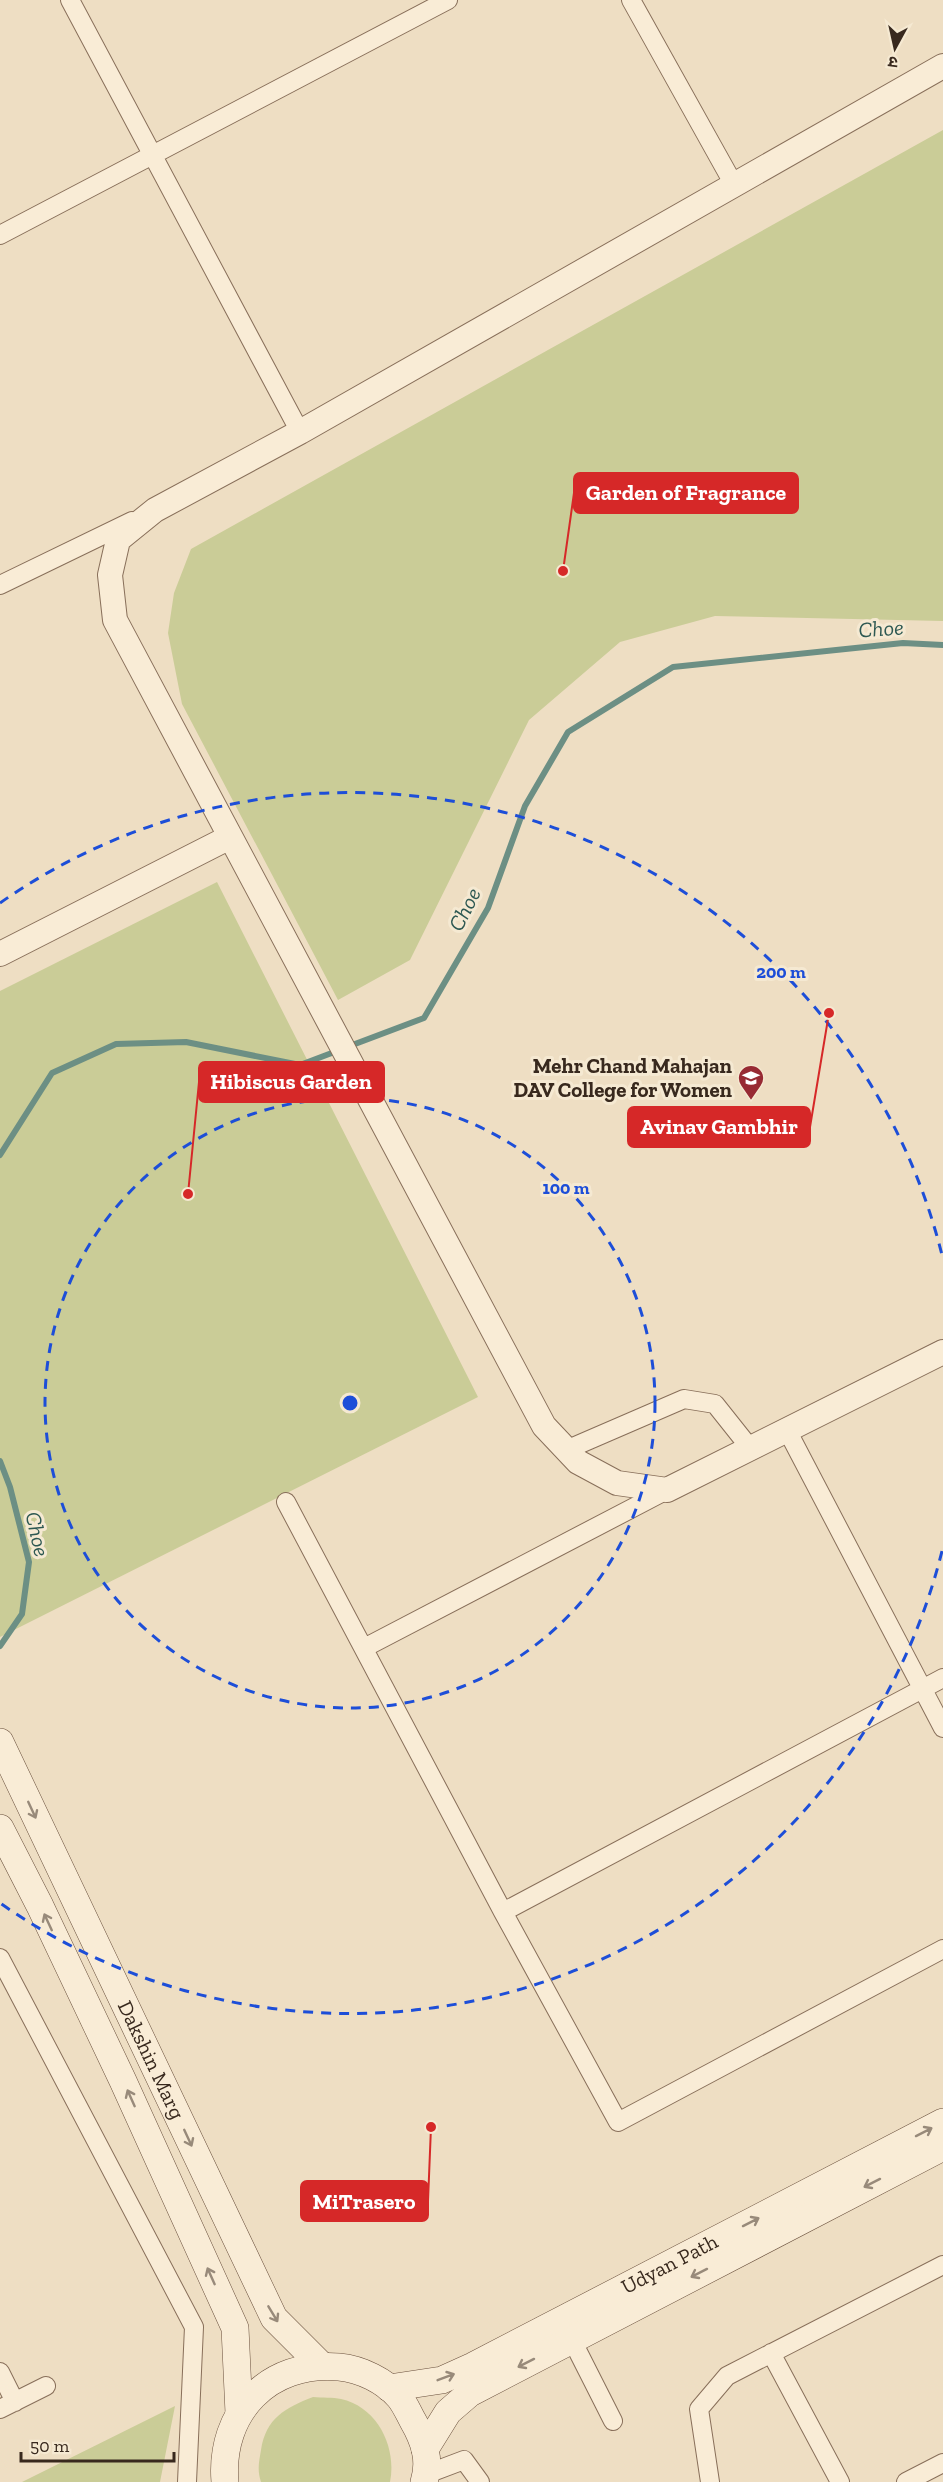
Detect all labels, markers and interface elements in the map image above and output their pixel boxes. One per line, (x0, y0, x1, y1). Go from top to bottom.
north arrow (865, 18, 925, 78)
text: उ (886, 52, 899, 72)
callout: Garden of Fragrance (574, 473, 798, 513)
text: Garden of Fragrance (586, 479, 787, 506)
water label: Choe (858, 613, 904, 644)
water label: Choe (442, 883, 487, 935)
text: 200 m (756, 961, 806, 983)
place label: Mehr Chand Mahajan DAV College for Women (513, 1053, 733, 1102)
callout: Hibiscus Garden (199, 1062, 384, 1102)
school or university icon: Mehr Chand Mahajan DAV College for Women (736, 1063, 766, 1101)
text: Hibiscus Garden (210, 1068, 372, 1095)
callout: Avinav Gambhir (628, 1107, 810, 1147)
text: Avinav Gambhir (640, 1113, 798, 1140)
text: 100 m (542, 1177, 590, 1199)
centre of rings (340, 1393, 360, 1413)
water label: Choe (19, 1509, 56, 1559)
one-way arrow (27, 1801, 39, 1819)
one-way arrow (41, 1913, 53, 1931)
street label: Dakshin Marg (113, 1996, 191, 2123)
one-way arrow (124, 2090, 136, 2108)
one-way arrow (914, 2126, 932, 2137)
one-way arrow (183, 2129, 195, 2147)
one-way arrow (864, 2178, 882, 2190)
callout: MiTrasero (301, 2181, 428, 2221)
text: MiTrasero (312, 2188, 416, 2215)
one-way arrow (741, 2215, 759, 2227)
street label: Udyan Path (617, 2228, 722, 2299)
one-way arrow (205, 2267, 216, 2285)
one-way arrow (691, 2268, 709, 2280)
one-way arrow (267, 2305, 279, 2322)
one-way arrow (518, 2358, 536, 2369)
one-way arrow (436, 2371, 455, 2382)
scale bar (21, 2425, 174, 2463)
text: 50 m (30, 2435, 70, 2457)

